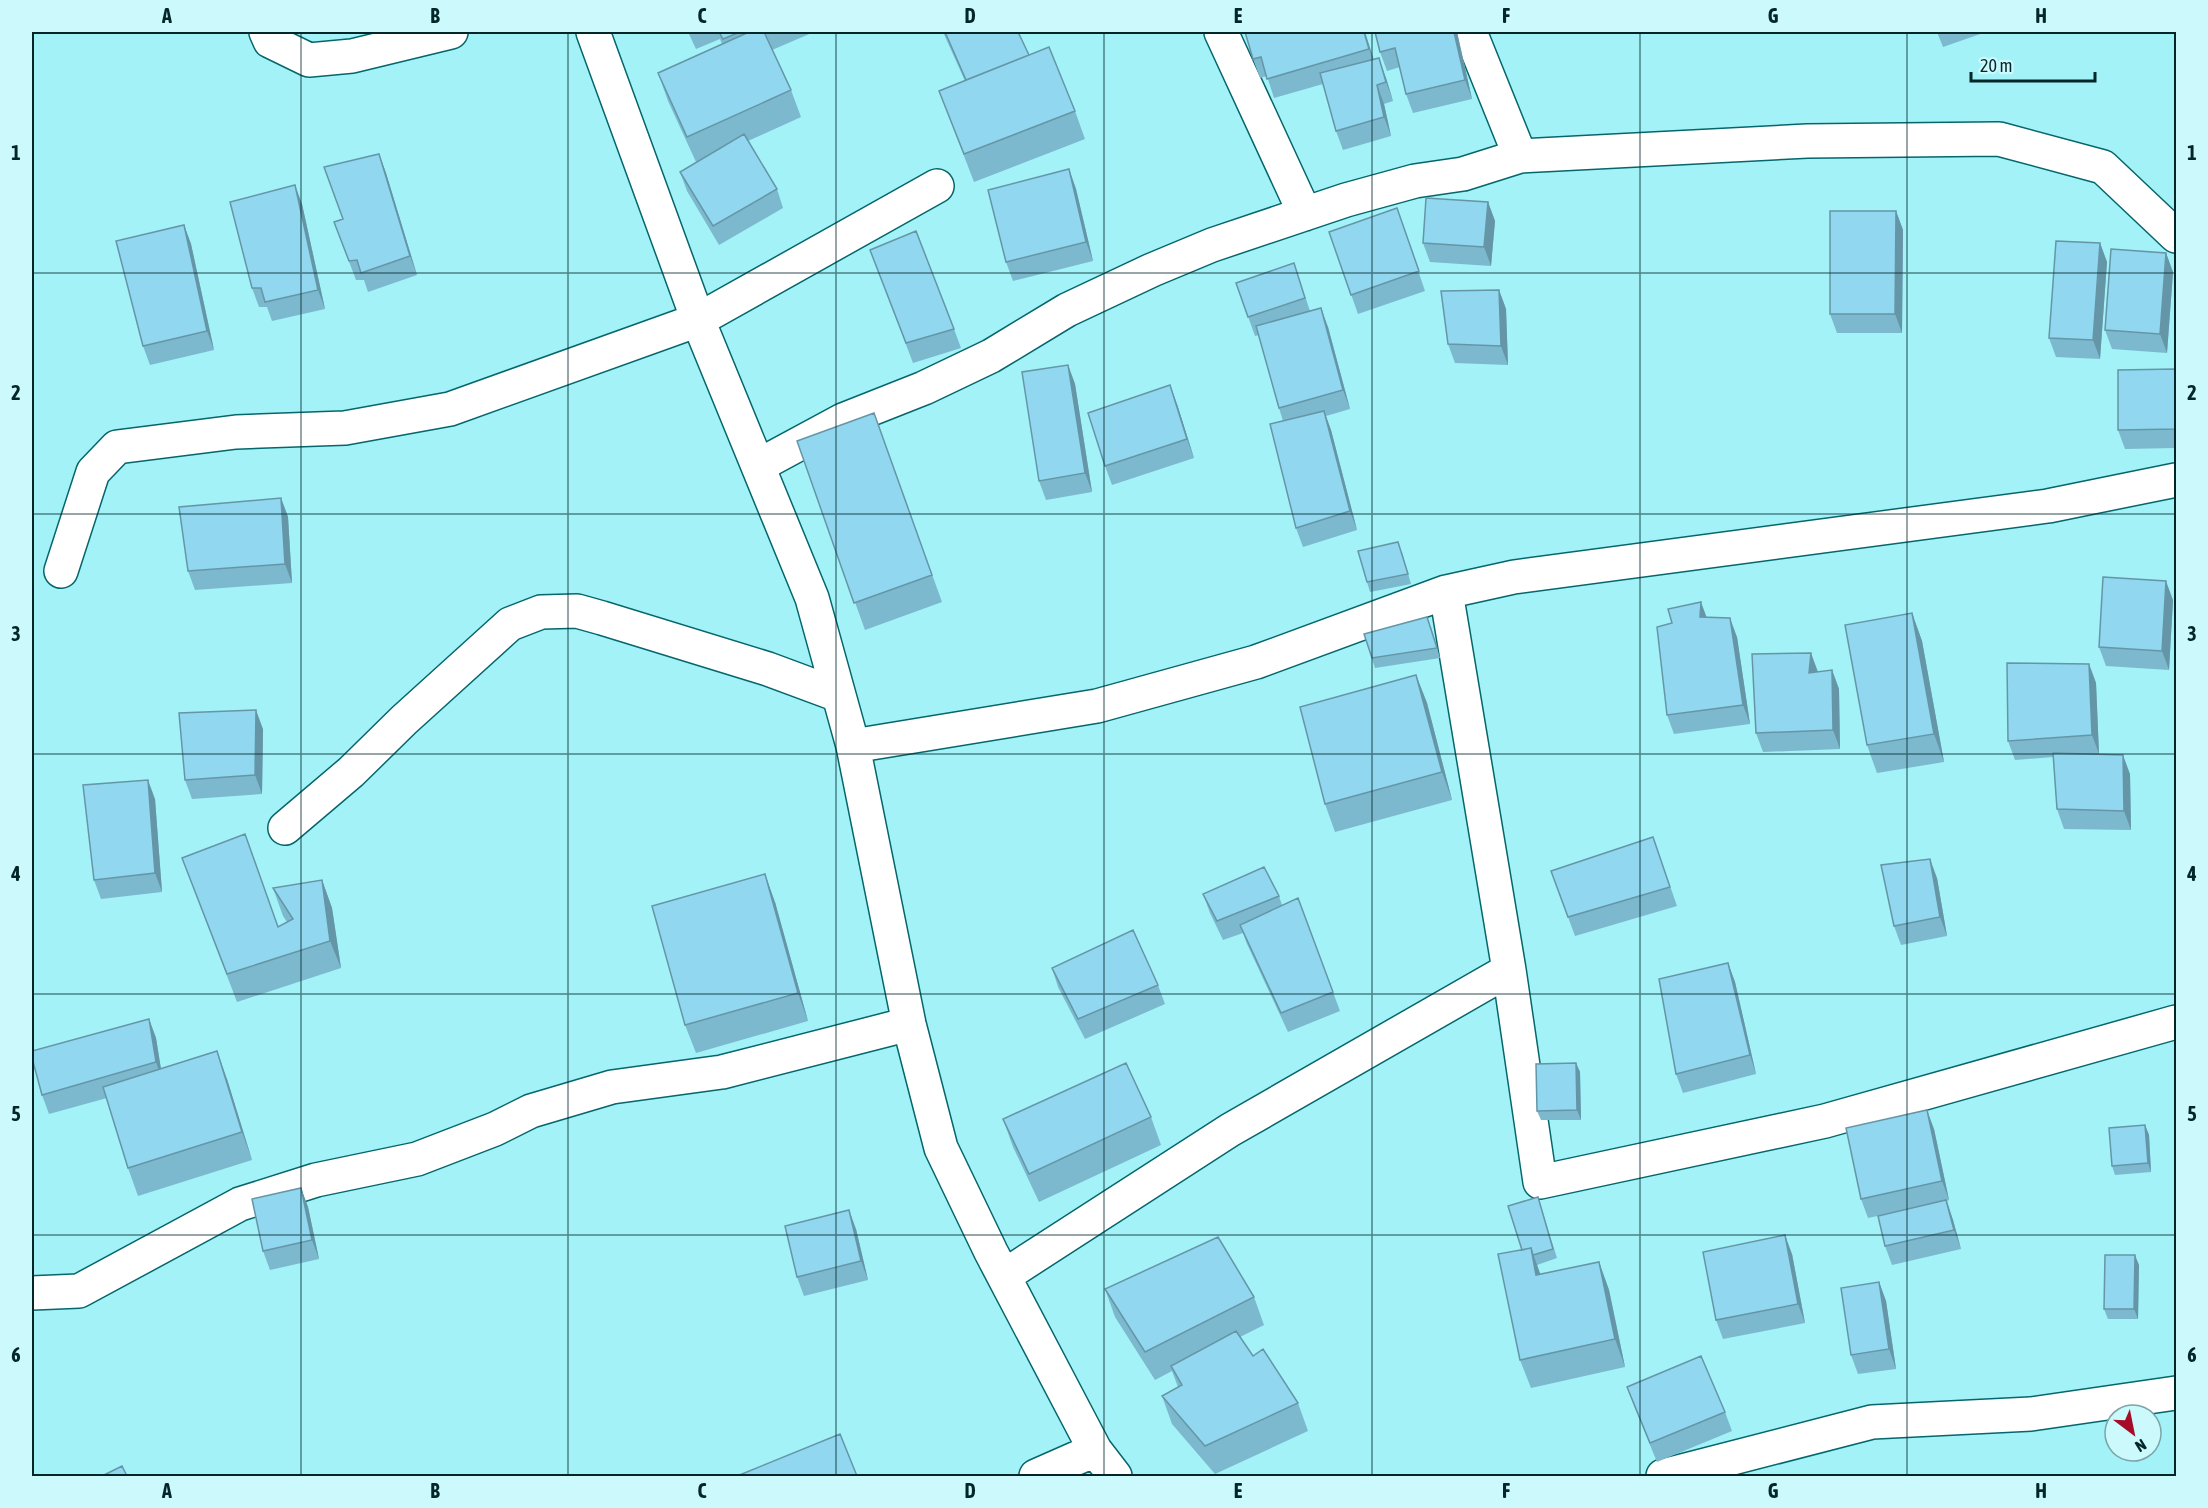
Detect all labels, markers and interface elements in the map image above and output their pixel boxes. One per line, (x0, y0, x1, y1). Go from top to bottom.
text: A (161, 4, 172, 27)
text: B (430, 4, 440, 27)
text: C (698, 4, 707, 27)
text: D (964, 4, 976, 27)
text: E (1234, 4, 1243, 27)
text: F (1502, 4, 1510, 27)
text: G (1768, 4, 1779, 27)
text: H (2035, 4, 2047, 27)
scale bar (1971, 45, 2096, 83)
text: 20 m (1980, 55, 2012, 76)
text: 1 (11, 141, 21, 164)
text: 1 (2187, 141, 2197, 164)
text: 2 (11, 381, 21, 404)
text: 2 (2187, 381, 2197, 404)
text: 3 (11, 622, 21, 645)
text: 3 (2187, 622, 2197, 645)
text: 4 (10, 862, 21, 885)
text: 4 (2186, 862, 2197, 885)
text: 5 (11, 1102, 21, 1125)
text: 5 (2187, 1102, 2197, 1125)
text: 6 (11, 1343, 21, 1366)
text: 6 (2187, 1343, 2197, 1366)
north arrow (2103, 1403, 2163, 1463)
text: N (2132, 1436, 2150, 1456)
text: A (161, 1479, 172, 1502)
text: B (430, 1479, 440, 1502)
text: C (698, 1479, 707, 1502)
text: D (964, 1479, 976, 1502)
text: E (1234, 1479, 1243, 1502)
text: F (1502, 1479, 1510, 1502)
text: G (1768, 1479, 1779, 1502)
text: H (2035, 1479, 2047, 1502)

